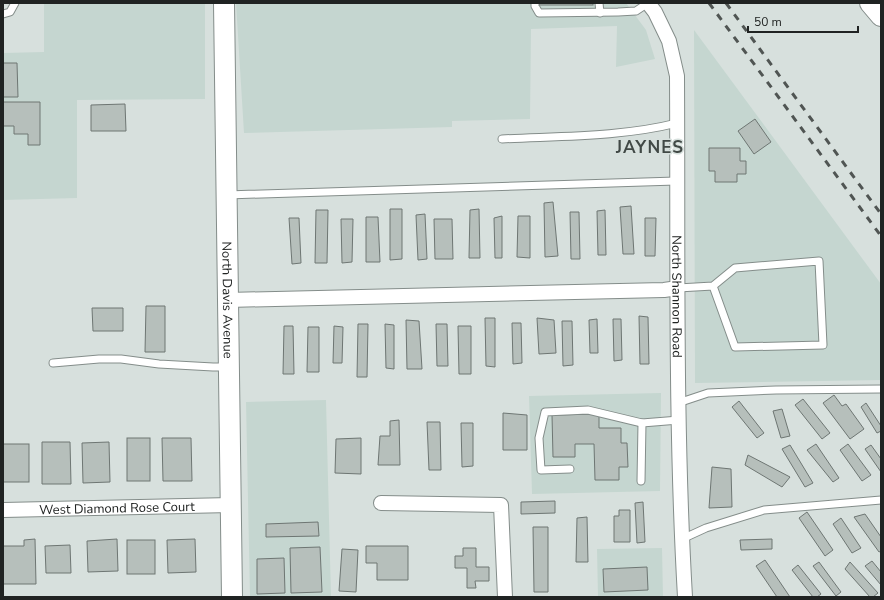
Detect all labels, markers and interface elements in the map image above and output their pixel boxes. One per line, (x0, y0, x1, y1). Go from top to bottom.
scale bar (748, 8, 858, 34)
text: 50 m (754, 14, 782, 30)
district label: JAYNES (615, 136, 684, 159)
street label: North Shannon Road (667, 235, 686, 358)
street label: North Davis Avenue (217, 241, 237, 359)
street label: West Diamond Rose Court (39, 498, 195, 519)

